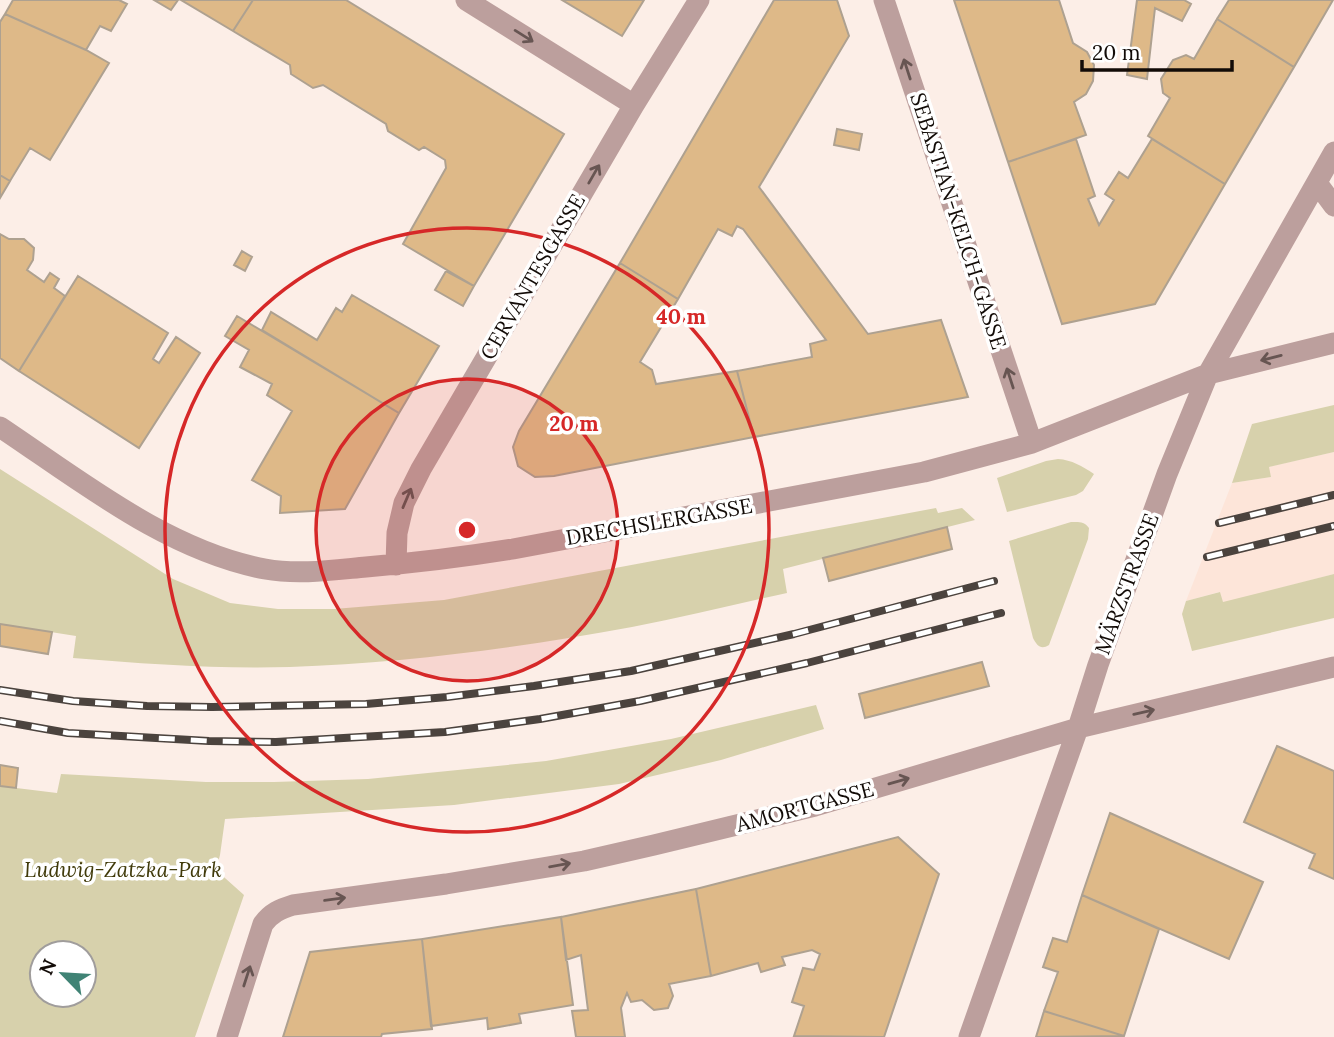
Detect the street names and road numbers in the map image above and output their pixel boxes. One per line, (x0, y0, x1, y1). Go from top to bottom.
street label: SEBASTIAN-KELCH-GASSE (904, 89, 1013, 352)
street label: CERVANTESGASSE (474, 189, 591, 365)
street label: DRECHSLERGASSE (563, 492, 754, 551)
street label: MÄRZSTRASSE (1089, 510, 1165, 658)
street label: AMORTGASSE (732, 775, 877, 838)

